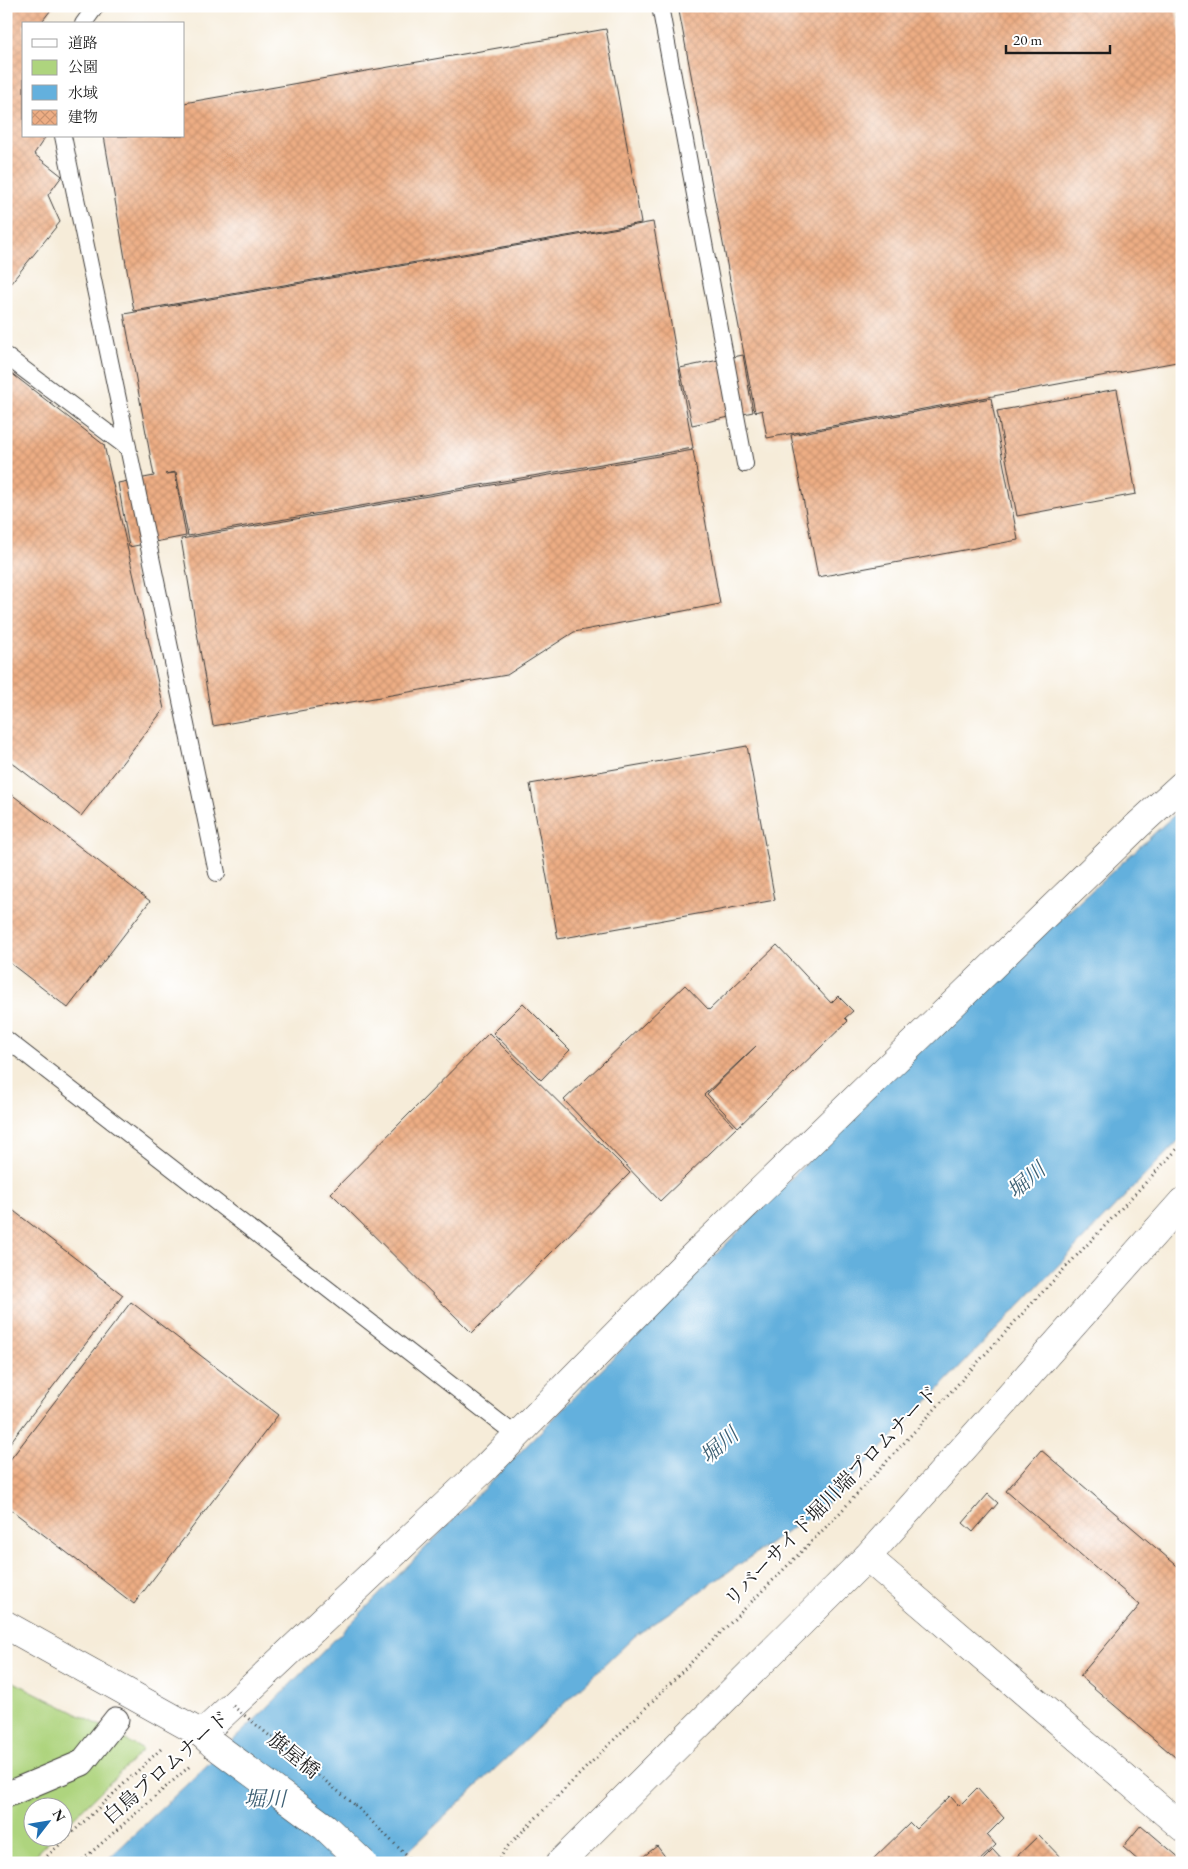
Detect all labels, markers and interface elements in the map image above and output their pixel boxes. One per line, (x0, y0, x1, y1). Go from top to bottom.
legend (22, 22, 185, 138)
scale bar (1006, 22, 1109, 54)
text: 20 m (1013, 30, 1042, 49)
text: 道路 (68, 33, 98, 52)
text: 公園 (68, 57, 98, 76)
text: 水域 (68, 83, 98, 102)
text: 建物 (68, 107, 98, 126)
water label: 堀川 (1001, 1155, 1052, 1204)
street label: リバーサイド堀川端プロムナード (718, 1380, 944, 1612)
water label: 堀川 (694, 1420, 745, 1469)
street label: 白鳥プロムナード (97, 1705, 235, 1829)
street label: 旗屋橋 (263, 1726, 325, 1784)
water label: 堀川 (244, 1785, 288, 1812)
north arrow (22, 1796, 72, 1846)
text: N (49, 1806, 70, 1825)

